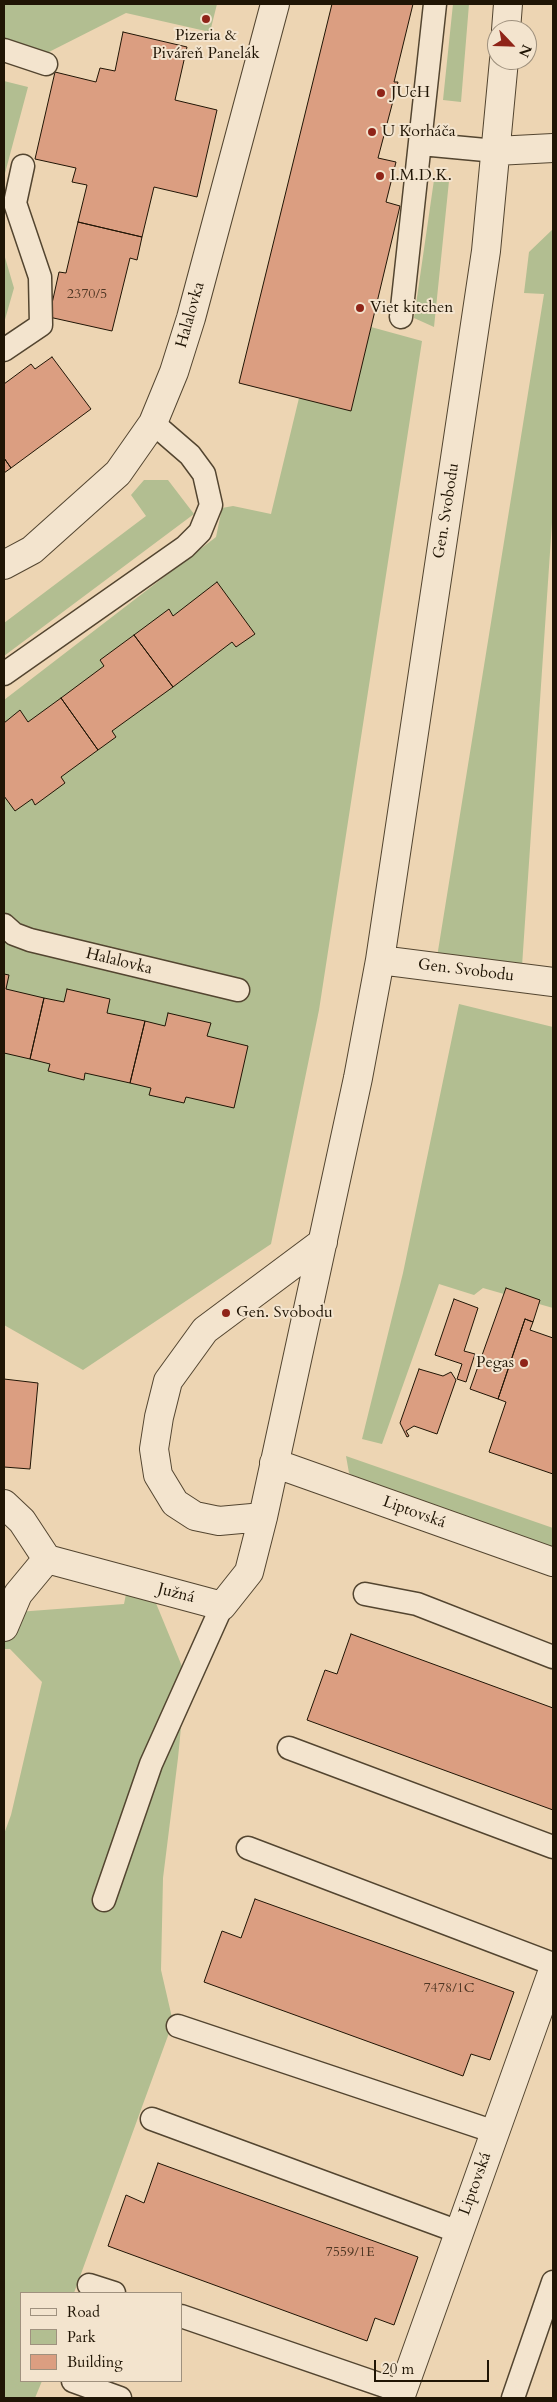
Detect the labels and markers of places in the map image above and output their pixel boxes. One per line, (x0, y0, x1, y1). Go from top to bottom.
marker: Pizeria & Piváreň Panelák (200, 13, 212, 25)
place label: Pizeria & Piváreň Panelák (152, 26, 260, 64)
place label: JUcH (391, 83, 430, 103)
marker: JUcH (375, 87, 387, 99)
place label: U Korháča (382, 122, 456, 142)
marker: U Korháča (366, 126, 378, 138)
place label: I.M.D.K. (390, 166, 452, 186)
marker: I.M.D.K. (374, 170, 386, 182)
place label: Viet kitchen (370, 298, 453, 318)
marker: Viet kitchen (354, 302, 366, 314)
place label: Gen. Svobodu (236, 1303, 333, 1323)
marker: Gen. Svobodu (220, 1307, 232, 1319)
place label: Pegas (476, 1353, 514, 1373)
marker: Pegas (518, 1357, 530, 1369)

